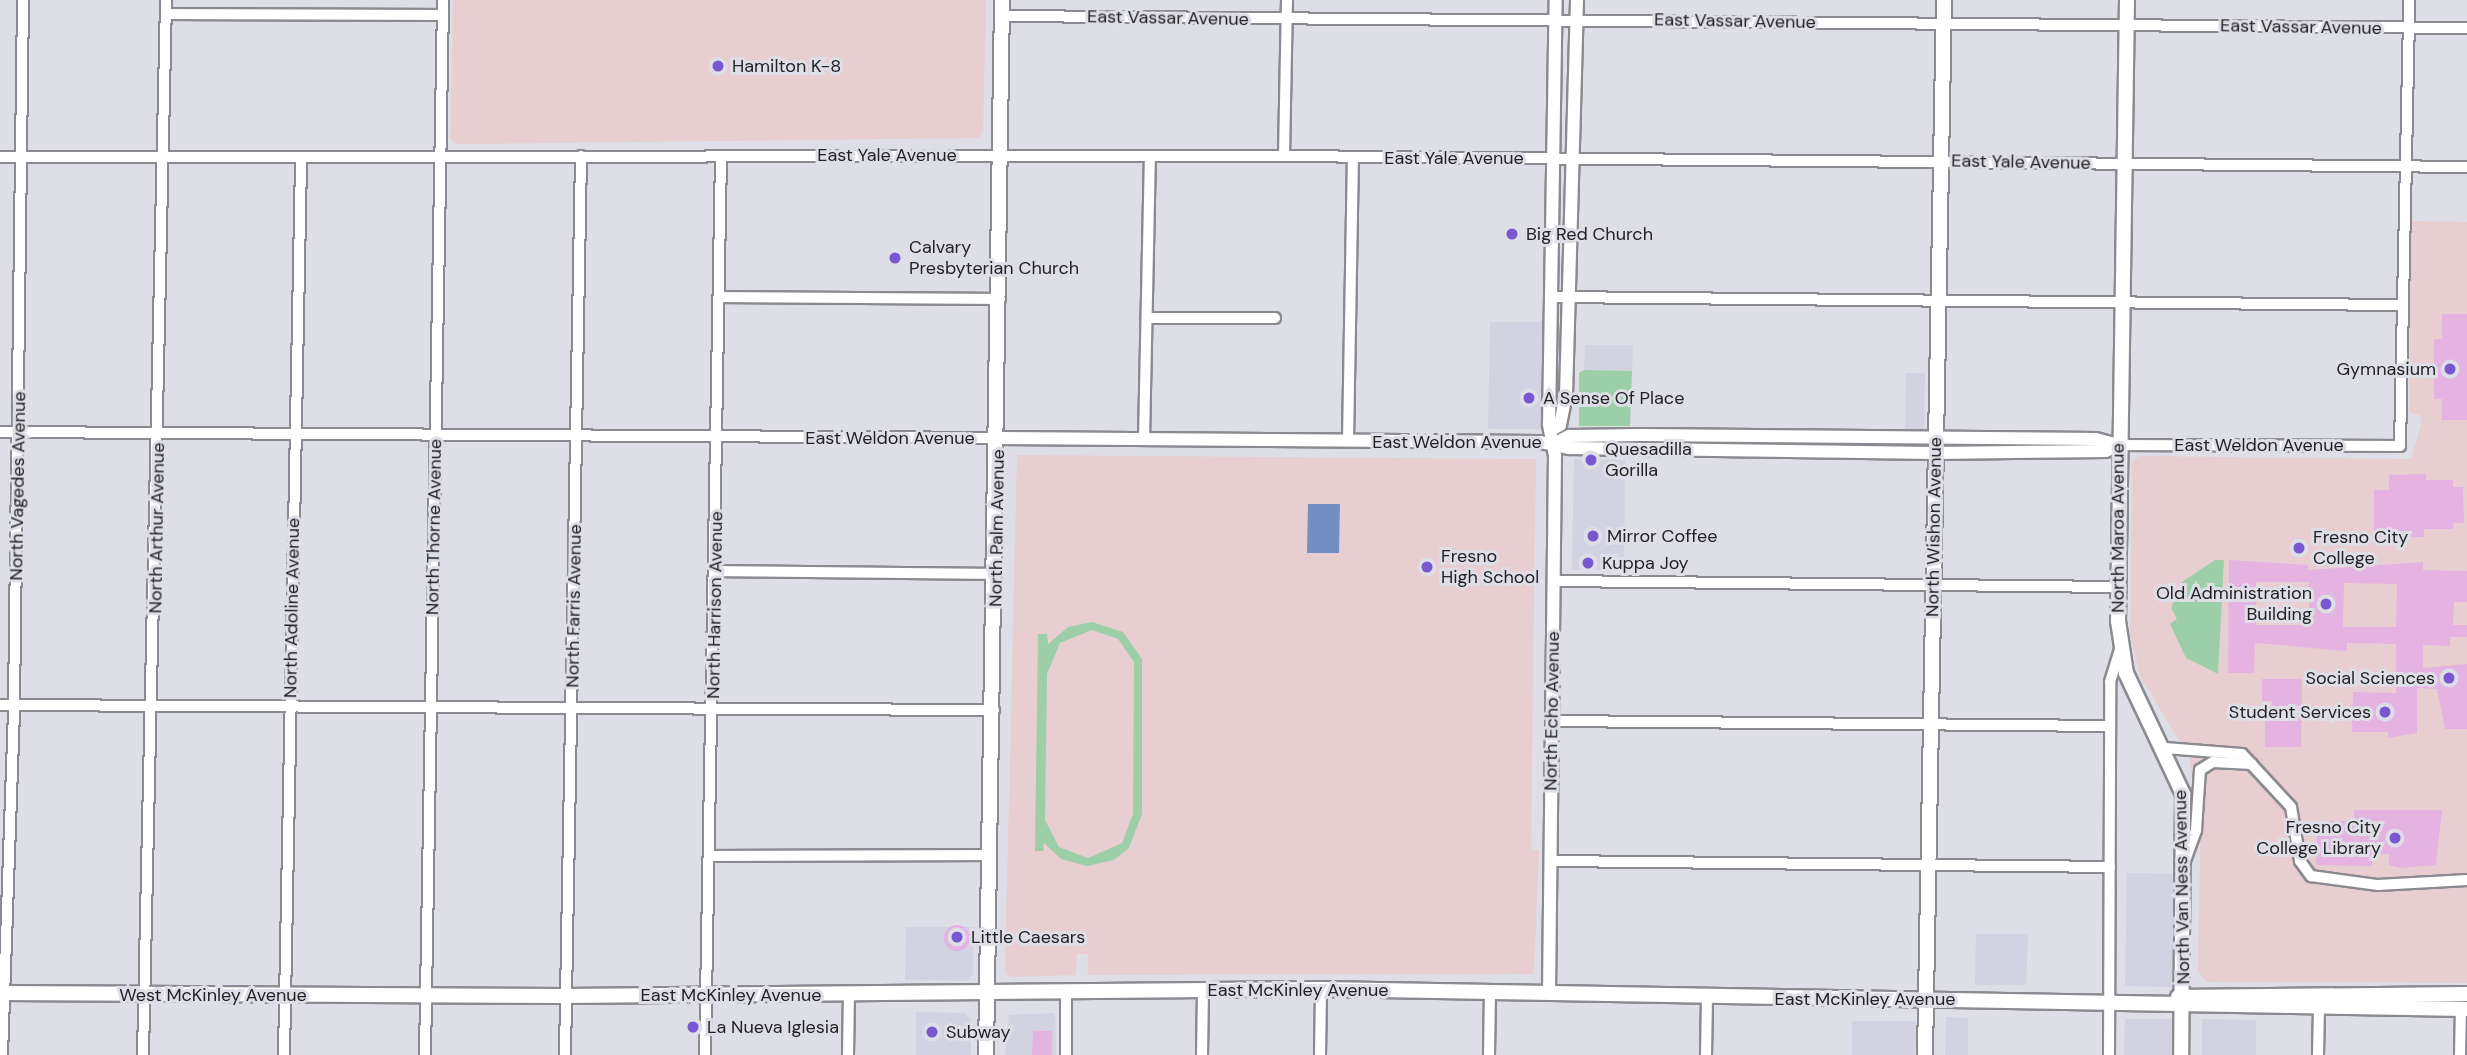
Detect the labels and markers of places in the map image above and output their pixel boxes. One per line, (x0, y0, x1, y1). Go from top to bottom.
place label: Hamilton K-8 (732, 55, 841, 77)
marker: Hamilton K-8 (710, 58, 726, 74)
place label: Big Red Church (1526, 223, 1653, 245)
marker: Big Red Church (1504, 226, 1520, 242)
place label: Calvary Presbyterian Church (909, 237, 1079, 280)
marker: Calvary Presbyterian Church (887, 250, 903, 266)
place label: Gymnasium (2336, 358, 2436, 380)
marker: Gymnasium (2442, 361, 2458, 377)
place label: A Sense Of Place (1543, 387, 1684, 409)
marker: A Sense Of Place (1521, 390, 1537, 406)
place label: Quesadilla Gorilla (1605, 439, 1692, 482)
marker: Quesadilla Gorilla (1583, 452, 1599, 468)
place label: Mirror Coffee (1607, 525, 1717, 547)
place label: Fresno City College (2313, 527, 2408, 570)
marker: Mirror Coffee (1585, 528, 1601, 544)
marker: Fresno City College (2291, 540, 2307, 556)
place label: Fresno High School (1441, 546, 1539, 588)
place label: Kuppa Joy (1602, 552, 1689, 574)
marker: Kuppa Joy (1580, 555, 1596, 571)
marker: Fresno High School (1419, 559, 1435, 575)
place label: Old Administration Building (2156, 583, 2312, 626)
marker: Old Administration Building (2318, 596, 2334, 612)
place label: Social Sciences (2306, 667, 2435, 689)
marker: Social Sciences (2441, 670, 2457, 686)
place label: Student Services (2229, 701, 2371, 723)
marker: Student Services (2377, 704, 2393, 720)
place label: Fresno City College Library (2256, 817, 2381, 860)
marker: Fresno City College Library (2387, 830, 2403, 846)
place label: Little Caesars (971, 926, 1085, 948)
marker: Little Caesars (949, 929, 965, 945)
place label: La Nueva Iglesia (707, 1016, 839, 1038)
marker: La Nueva Iglesia (685, 1019, 701, 1035)
place label: Subway (946, 1021, 1011, 1043)
marker: Subway (924, 1024, 940, 1040)

